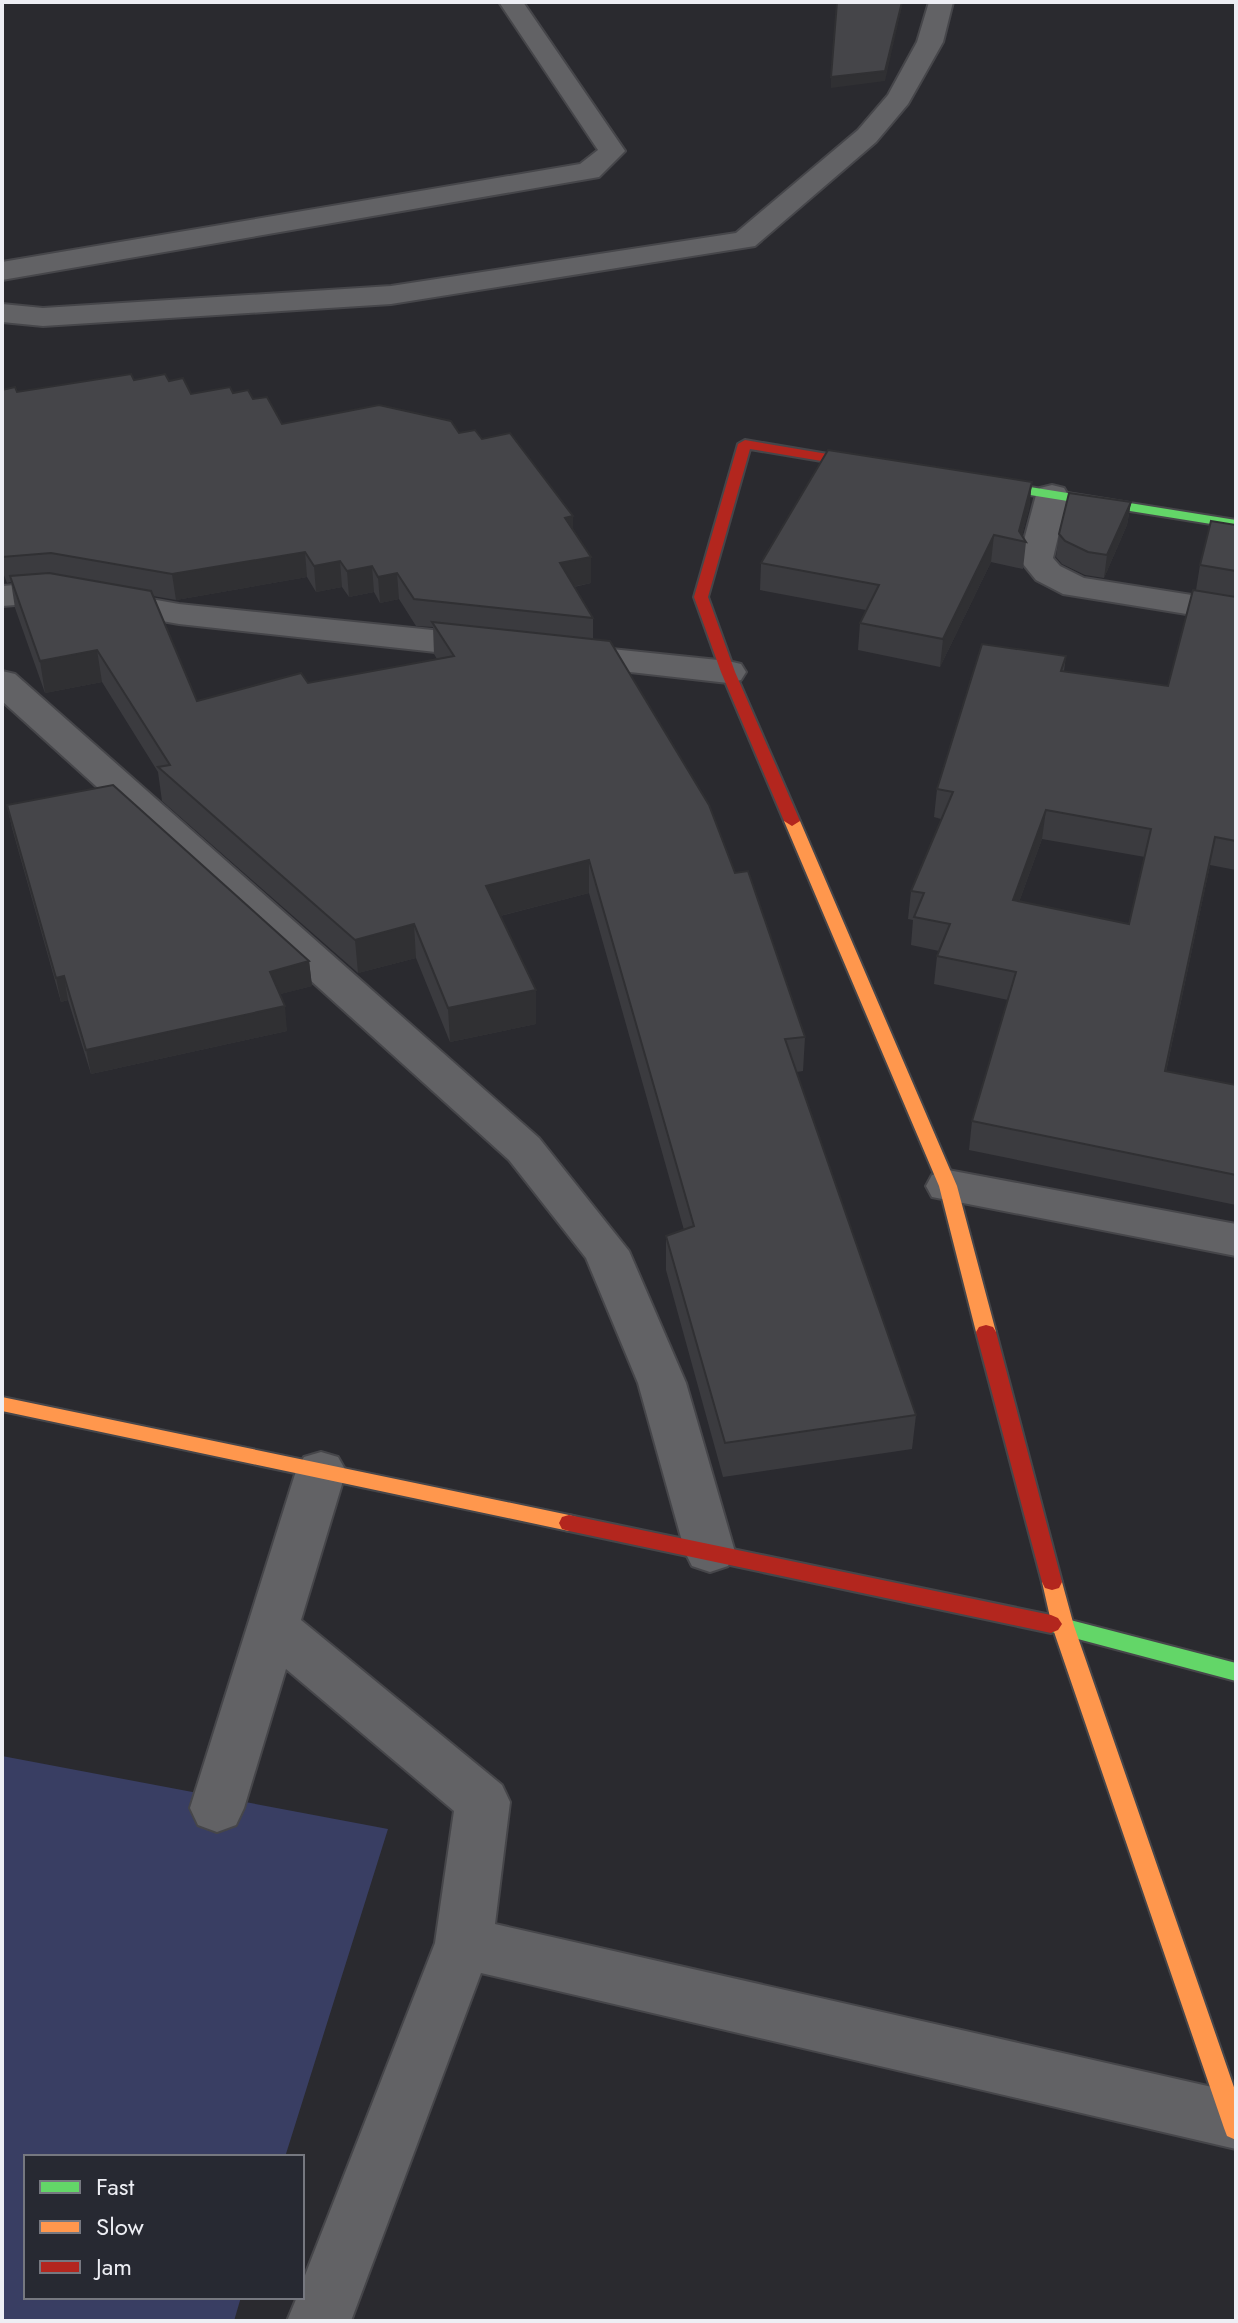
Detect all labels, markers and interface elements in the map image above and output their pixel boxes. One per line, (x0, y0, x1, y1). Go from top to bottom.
legend (24, 2155, 304, 2299)
text: Fast (96, 2169, 134, 2204)
text: Slow (96, 2209, 144, 2244)
text: Jam (93, 2249, 132, 2284)

